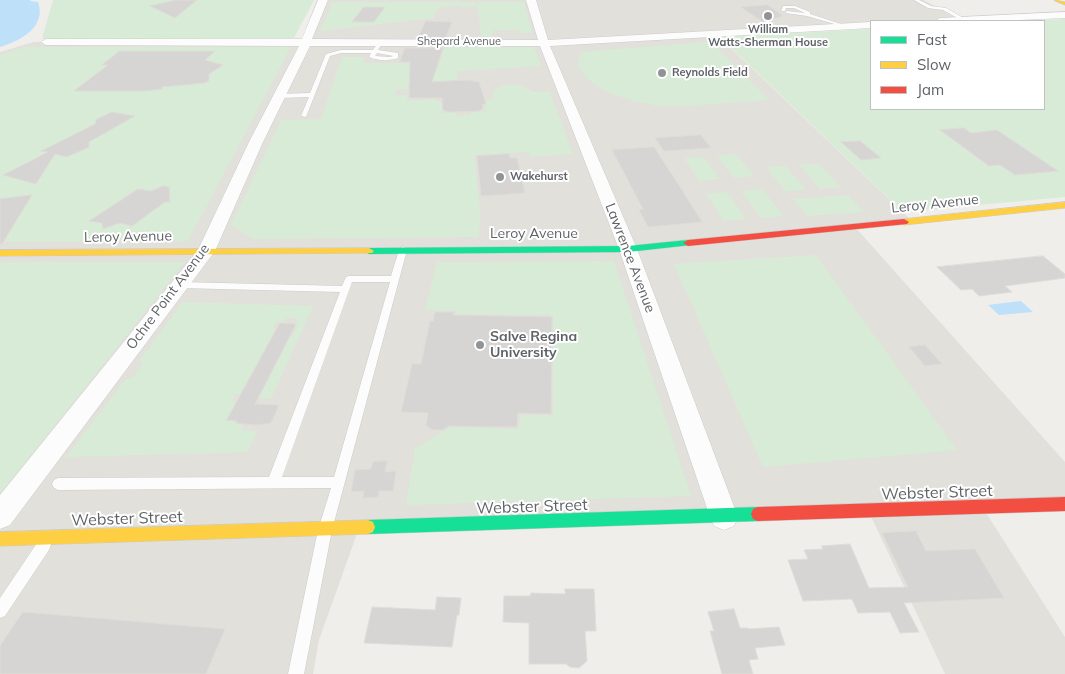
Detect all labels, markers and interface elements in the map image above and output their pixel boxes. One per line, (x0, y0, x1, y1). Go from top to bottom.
marker: William Watts-Sherman House (762, 10, 774, 22)
legend (870, 20, 1045, 110)
place label: William Watts-Sherman House (708, 23, 828, 49)
text: Fast (917, 30, 947, 49)
street label: Shepard Avenue (417, 35, 501, 49)
text: Slow (917, 55, 951, 74)
place label: Reynolds Field (672, 66, 748, 80)
marker: Reynolds Field (656, 67, 668, 79)
text: Jam (917, 80, 944, 99)
place label: Wakehurst (510, 170, 568, 184)
marker: Wakehurst (494, 171, 506, 183)
street label: Leroy Avenue (890, 191, 980, 217)
street label: Lawrence Avenue (601, 201, 659, 315)
street label: Leroy Avenue (490, 226, 578, 242)
street label: Leroy Avenue (84, 228, 172, 246)
street label: Ochre Point Avenue (123, 241, 213, 353)
place label: Salve Regina University (490, 329, 577, 362)
marker: Salve Regina University (474, 339, 486, 351)
street label: Webster Street (881, 481, 993, 505)
street label: Webster Street (476, 495, 588, 519)
street label: Webster Street (71, 507, 183, 531)

